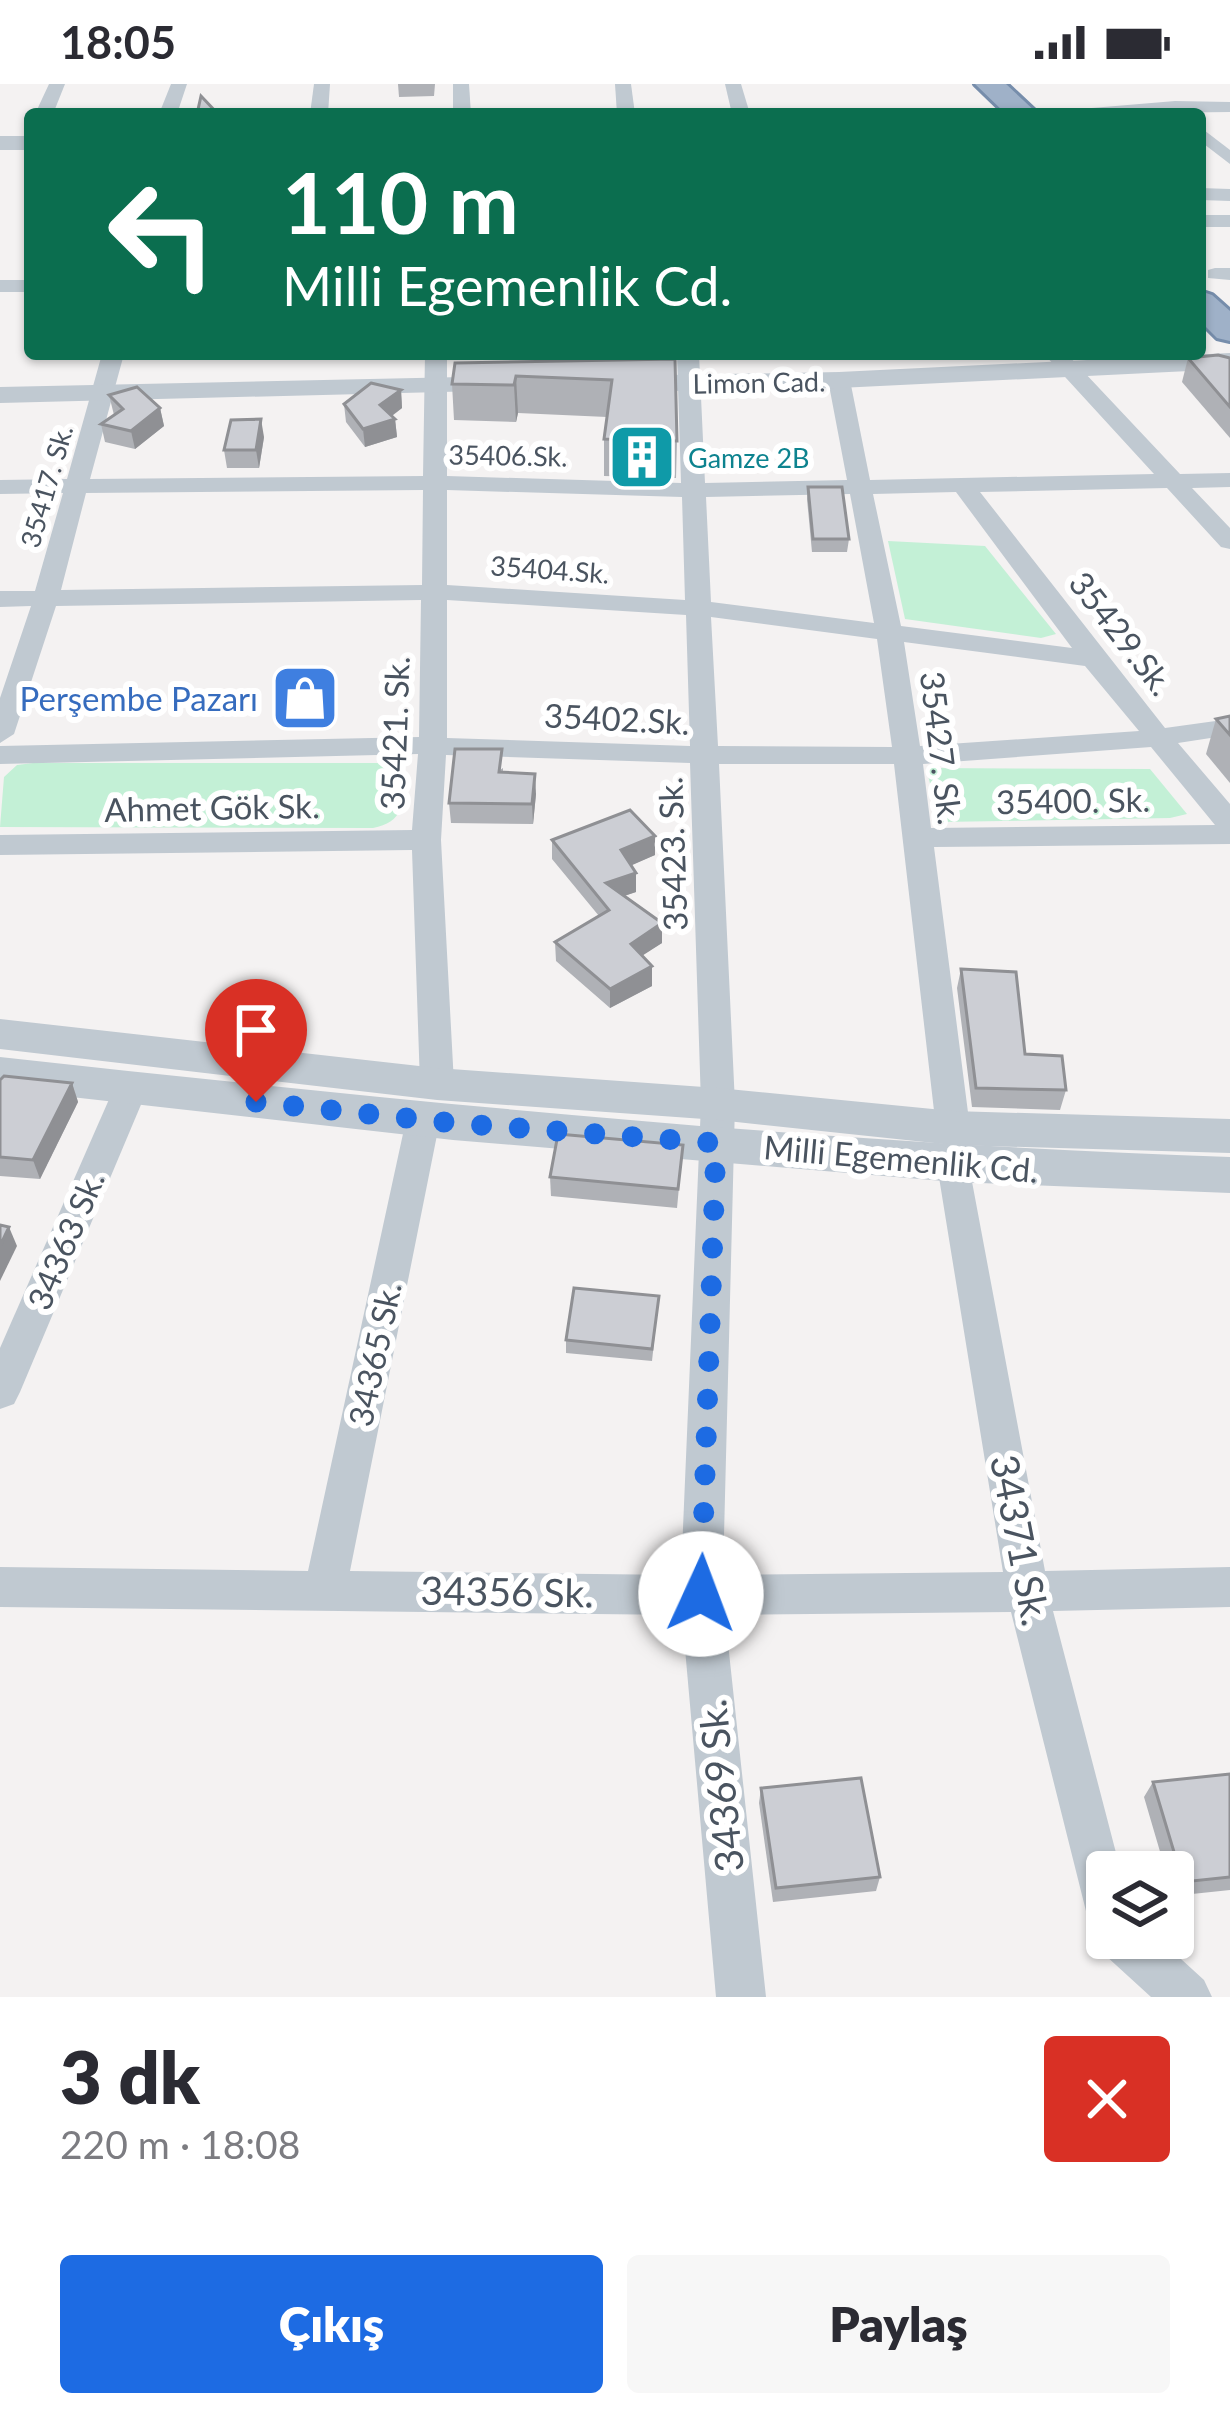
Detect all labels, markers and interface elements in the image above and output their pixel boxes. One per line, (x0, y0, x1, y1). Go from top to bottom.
text: 18:05 (60, 15, 176, 69)
text: 110 m (282, 151, 519, 252)
icon: left (84, 156, 240, 312)
text: Milli Egemenlik Cd. (282, 253, 732, 318)
street label: Limon Cad. (692, 364, 826, 400)
street label: 35417. Sk. (13, 421, 79, 551)
building icon: Gamze 2B (607, 422, 677, 492)
street label: 35406.Sk. (448, 437, 568, 473)
place label: Gamze 2B (688, 441, 810, 474)
street label: 35404.Sk. (489, 548, 611, 590)
street label: 35429.Sk. (1061, 563, 1183, 703)
street label: 35421. Sk. (371, 655, 417, 811)
shop icon: Perşembe Pazarı (270, 663, 340, 733)
street label: 35427. Sk. (913, 669, 971, 827)
place label: Perşembe Pazarı (20, 678, 258, 718)
street label: 35402.Sk. (543, 694, 691, 742)
street label: 35423. Sk. (649, 776, 695, 932)
street label: 35400. Sk. (996, 779, 1150, 821)
street label: Ahmet Gök Sk. (104, 785, 320, 829)
pin (205, 979, 307, 1102)
icon: arrive (223, 997, 289, 1063)
street label: Milli Egemenlik Cd. (762, 1126, 1040, 1190)
street label: 34363 Sk. (18, 1165, 112, 1315)
street label: 34365 Sk. (339, 1278, 409, 1430)
street label: 34371 Sk. (982, 1451, 1060, 1629)
position arrow (638, 1531, 764, 1657)
street label: 34356 Sk. (420, 1566, 594, 1616)
street label: 34369 Sk. (688, 1698, 752, 1874)
map controls (1086, 1851, 1194, 1959)
button: layers (1086, 1851, 1194, 1959)
text: 3 dk (60, 2033, 200, 2119)
button: close (1044, 2036, 1170, 2162)
text: 220 m · 18:08 (60, 2121, 300, 2167)
button: Çıkış (60, 2255, 603, 2393)
button: Paylaş (627, 2255, 1170, 2393)

